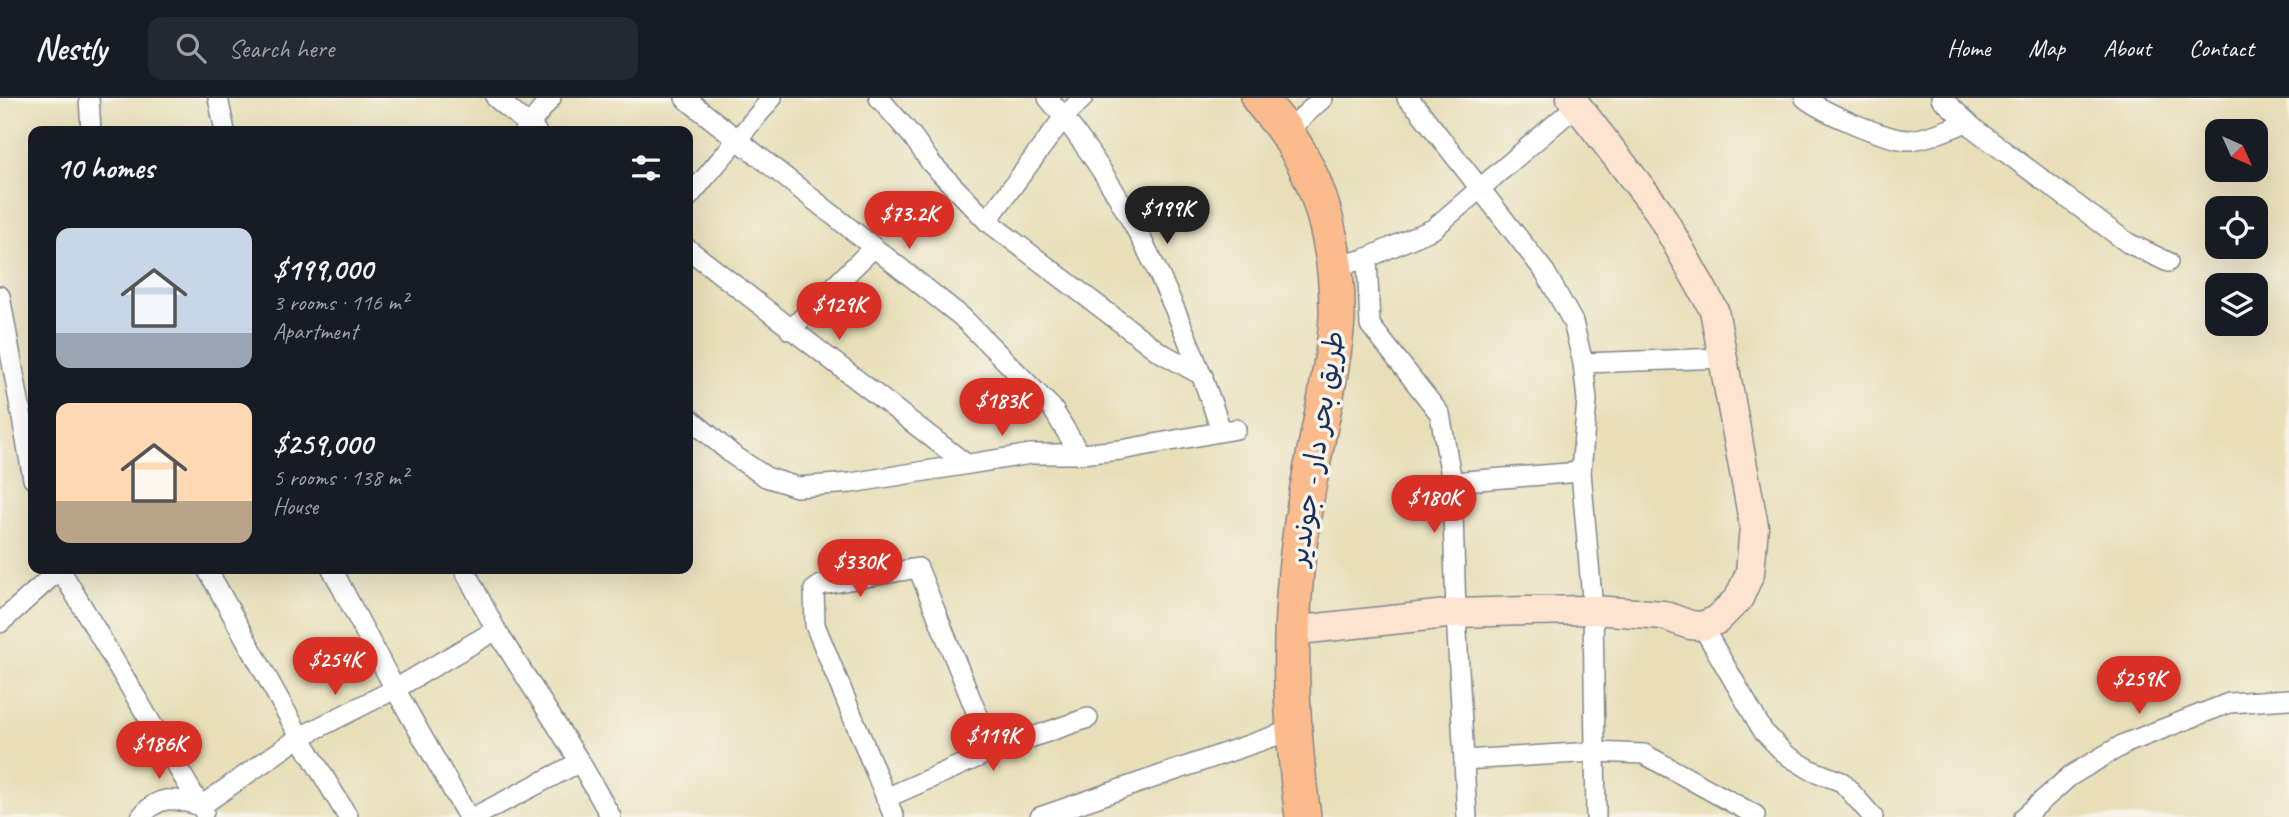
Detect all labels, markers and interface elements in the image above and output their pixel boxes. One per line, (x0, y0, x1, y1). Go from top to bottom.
search box (148, 17, 638, 80)
text: Nestly (35, 27, 106, 69)
icon: search (172, 29, 210, 67)
text: Search here (228, 32, 334, 65)
text: Home (1947, 33, 1990, 63)
text: Map (2028, 33, 2065, 63)
text: About (2103, 33, 2151, 63)
text: Contact (2189, 33, 2254, 63)
north arrow (2205, 119, 2268, 182)
map controls (2205, 119, 2268, 336)
text: 10 homes (56, 149, 154, 187)
icon: filters (627, 149, 665, 187)
pin: $199K (1118, 186, 1216, 246)
pin: $73.2K (852, 192, 966, 251)
text: $199K (1141, 194, 1193, 223)
button: locate (2205, 196, 2268, 259)
text: $73.2K (880, 199, 938, 228)
text: $199,000 (273, 250, 373, 288)
icon: home (112, 256, 196, 340)
button: layers (2205, 273, 2268, 336)
pin: $129K (790, 282, 888, 342)
text: 3 rooms · 116 m² (273, 288, 408, 317)
text: $129K (813, 290, 865, 319)
text: Apartment (273, 317, 358, 346)
street label: طريق بحر دار - جوندير (1280, 328, 1352, 570)
pin: $183K (953, 378, 1051, 438)
text: $183K (975, 386, 1029, 415)
text: $259,000 (273, 425, 373, 463)
icon: home (112, 431, 196, 515)
text: 5 rooms · 138 m² (273, 463, 408, 492)
pin: $180K (1385, 476, 1483, 535)
text: $180K (1407, 483, 1461, 512)
text: House (273, 492, 318, 521)
pin: $330K (811, 540, 909, 599)
text: $330K (833, 547, 887, 576)
pin: $254K (286, 638, 384, 697)
text: $254K (309, 645, 361, 674)
pin: $259K (2090, 656, 2188, 716)
text: $259K (2113, 664, 2165, 693)
pin: $119K (944, 714, 1042, 773)
text: $119K (967, 721, 1019, 750)
pin: $186K (110, 722, 208, 781)
text: $186K (132, 729, 186, 758)

